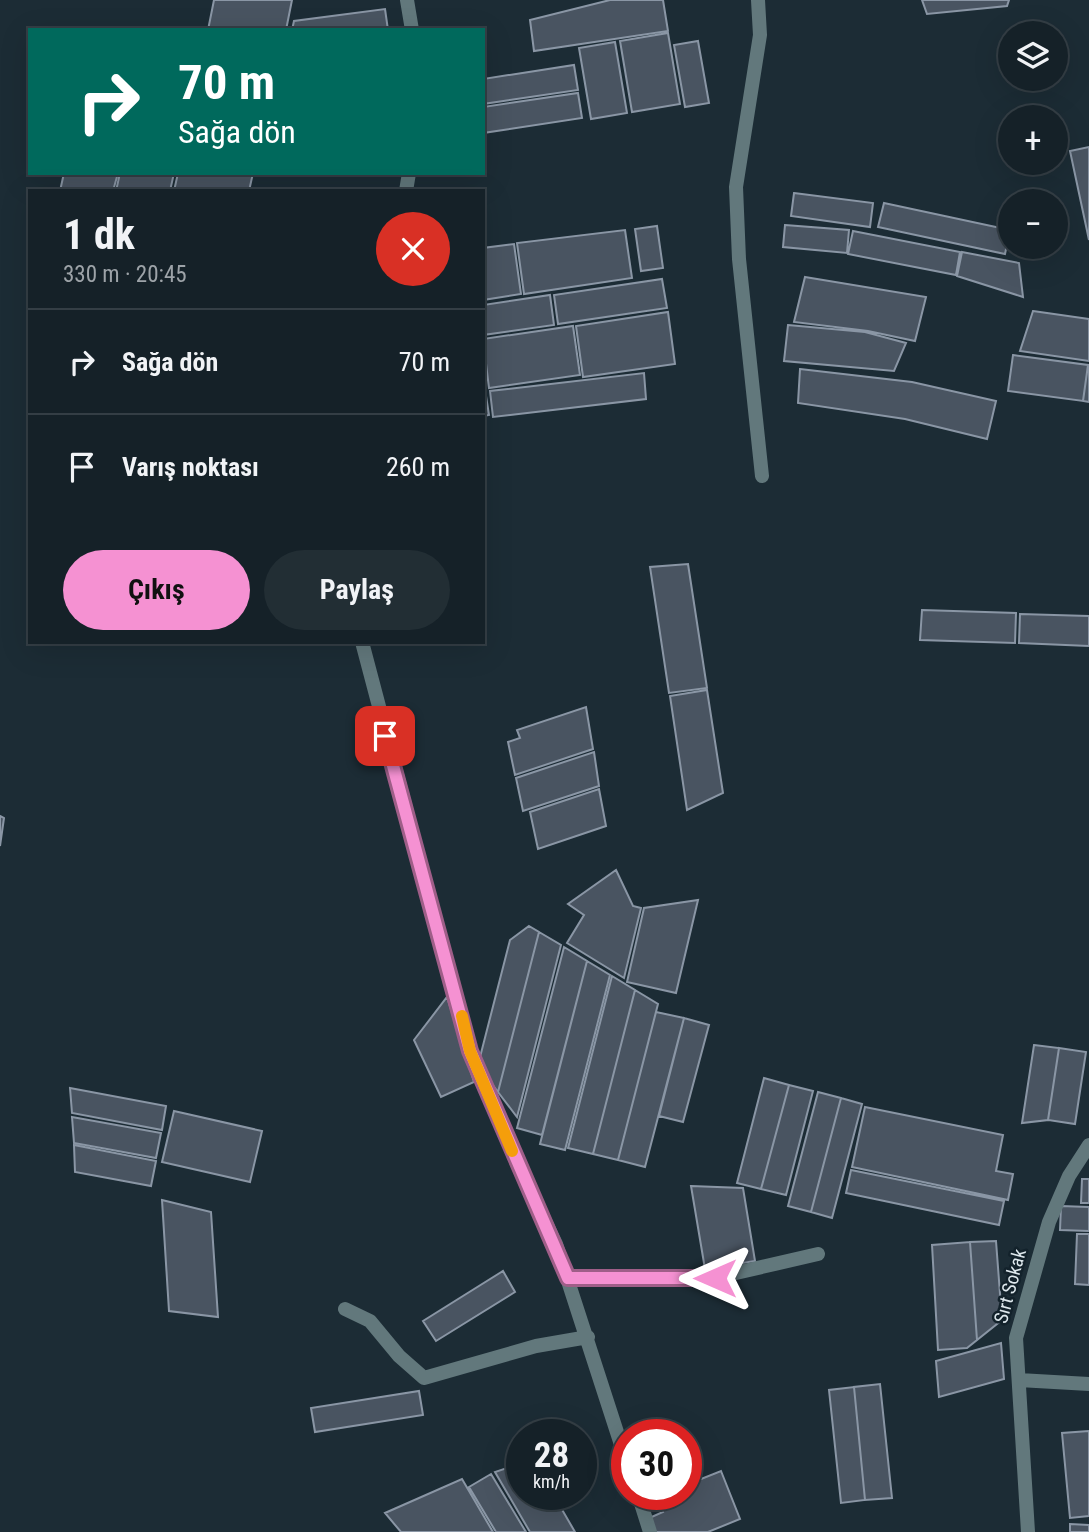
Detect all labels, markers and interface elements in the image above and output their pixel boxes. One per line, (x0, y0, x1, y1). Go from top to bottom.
map controls (998, 21, 1068, 259)
button: layers (998, 21, 1068, 91)
text: 70 m (178, 54, 275, 111)
icon: right (63, 56, 154, 147)
button: + (998, 105, 1068, 175)
text: Sağa dön (178, 113, 296, 151)
button: − (998, 189, 1068, 259)
text: 1 dk (63, 210, 135, 259)
button: close (376, 212, 450, 286)
text: 330 m · 20:45 (63, 261, 187, 288)
icon: right (63, 343, 101, 381)
text: Sağa dön (122, 347, 218, 377)
text: 70 m (399, 347, 450, 377)
icon: arrive (63, 448, 101, 486)
text: Varış noktası (122, 452, 259, 482)
text: 260 m (386, 452, 450, 482)
button: Çıkış (63, 550, 250, 630)
button: Paylaş (264, 550, 450, 630)
pin (355, 706, 415, 766)
icon: arrive (366, 717, 404, 755)
position arrow (678, 1241, 752, 1315)
street label: Sırt Sokak (989, 1246, 1031, 1326)
speed limit sign: 30 (611, 1419, 702, 1510)
text: 28 (534, 1435, 569, 1476)
text: km/h (533, 1471, 570, 1492)

